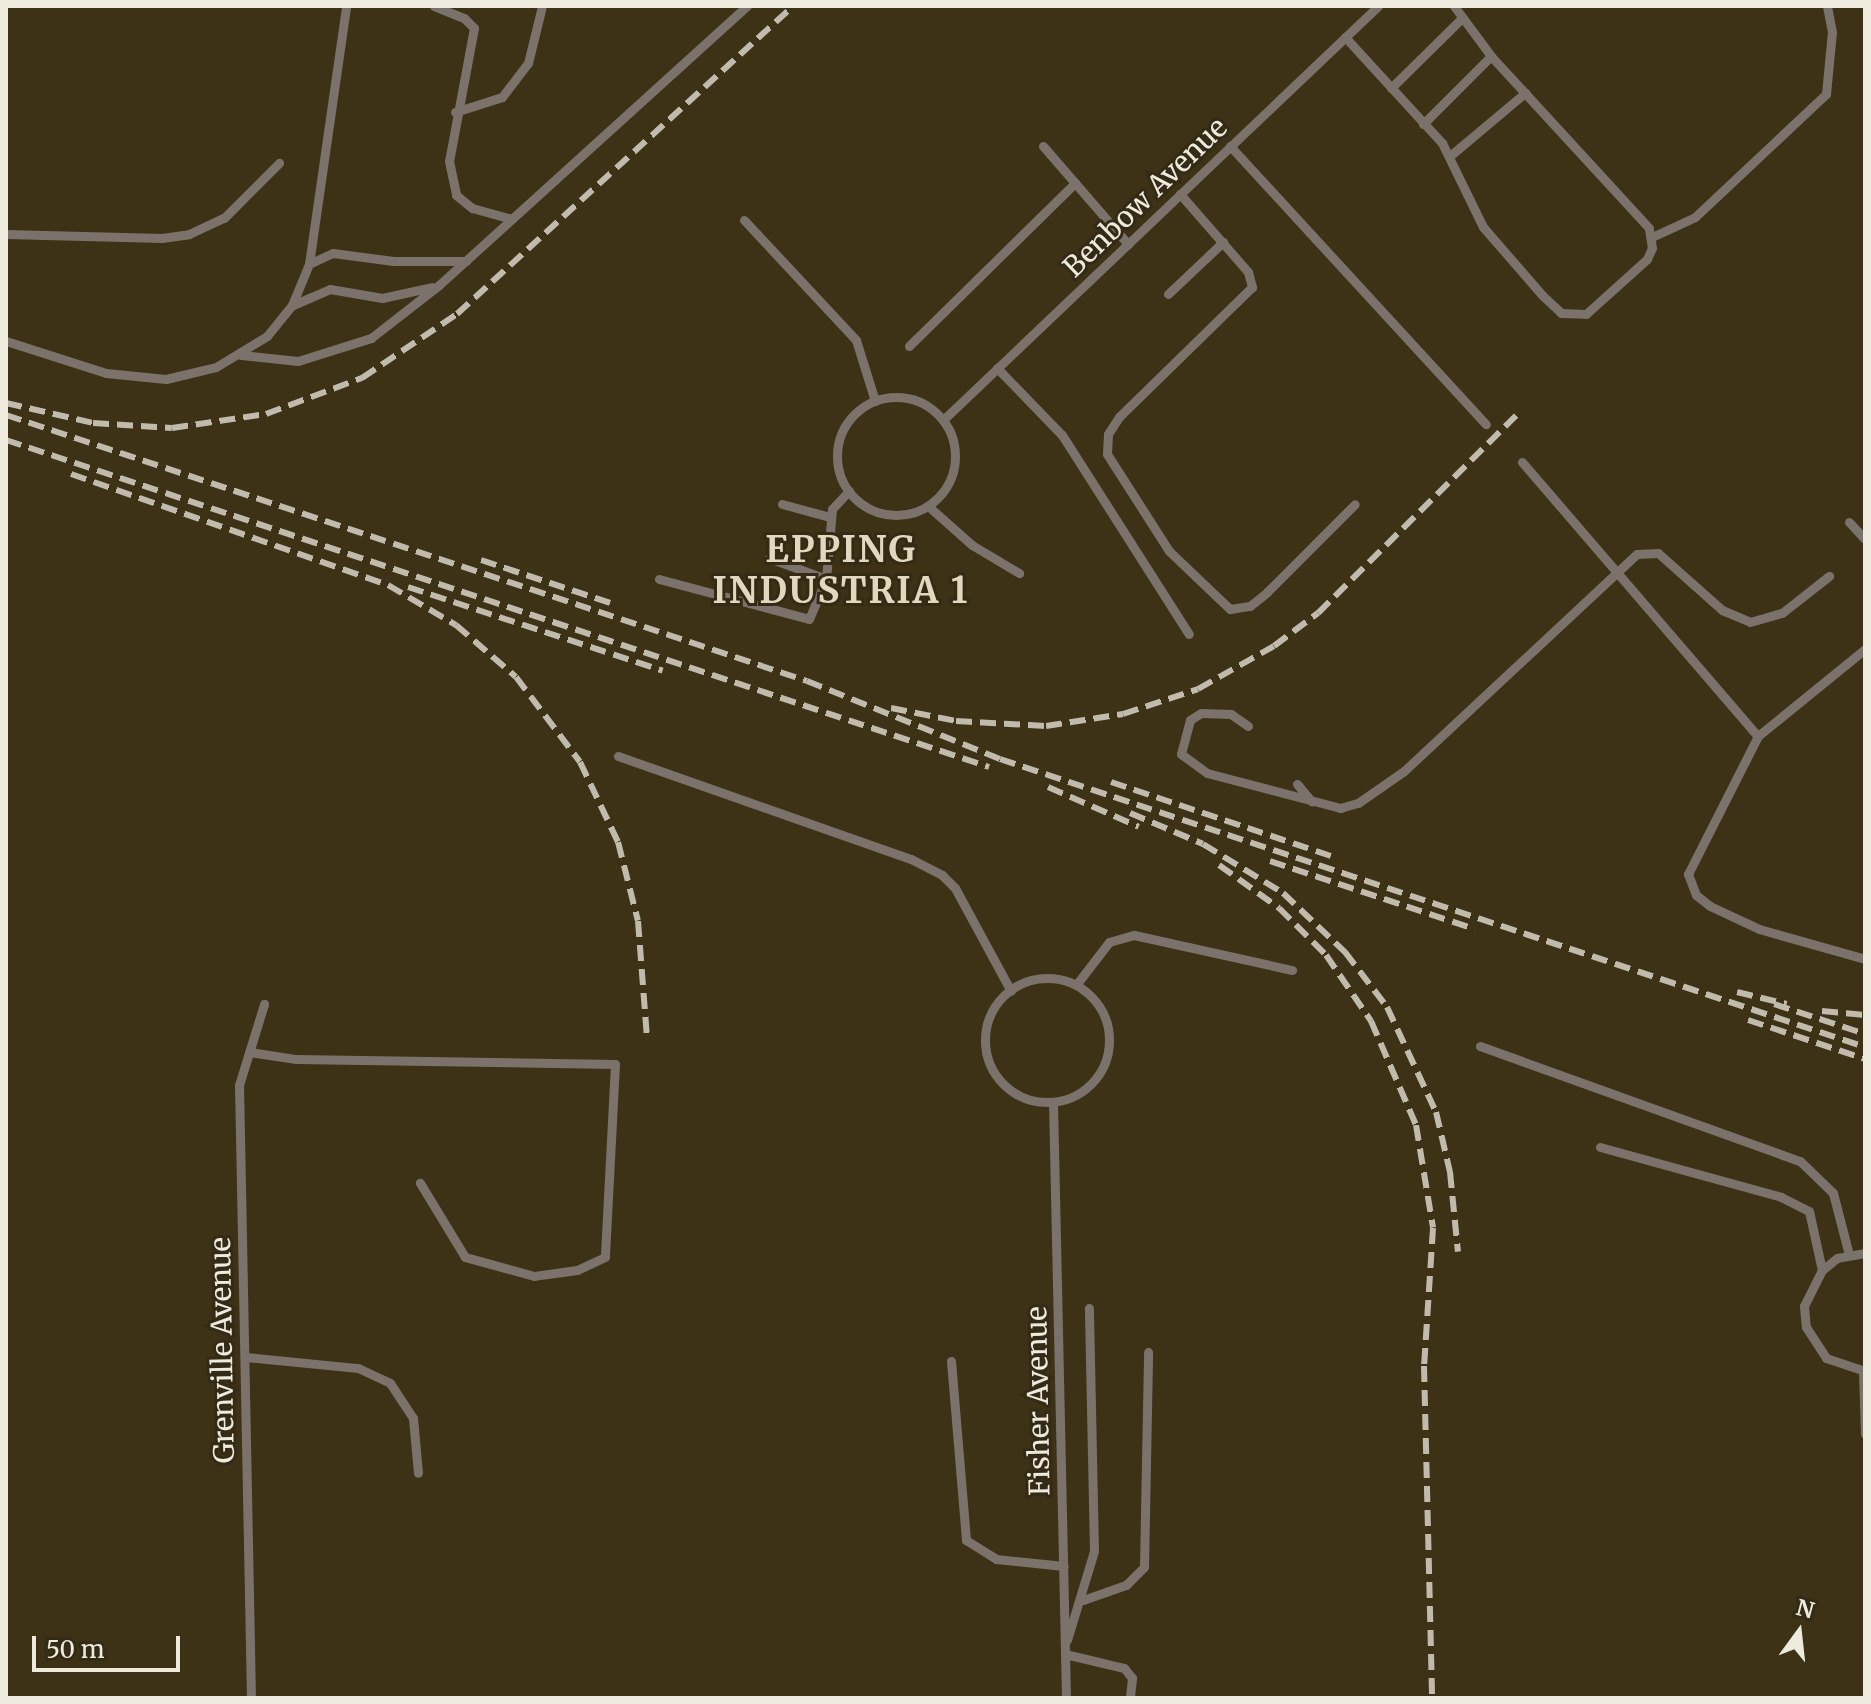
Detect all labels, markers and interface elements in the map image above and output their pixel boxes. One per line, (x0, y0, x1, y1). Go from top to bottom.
street label: Benbow Avenue (1056, 110, 1234, 284)
district label: EPPING INDUSTRIA 1 (713, 527, 969, 612)
street label: Grenville Avenue (203, 1237, 241, 1463)
street label: Fisher Avenue (1020, 1306, 1056, 1496)
north arrow (1759, 1592, 1839, 1672)
text: N (1793, 1593, 1817, 1625)
scale bar (36, 1620, 184, 1670)
text: 50 m (46, 1634, 105, 1665)

